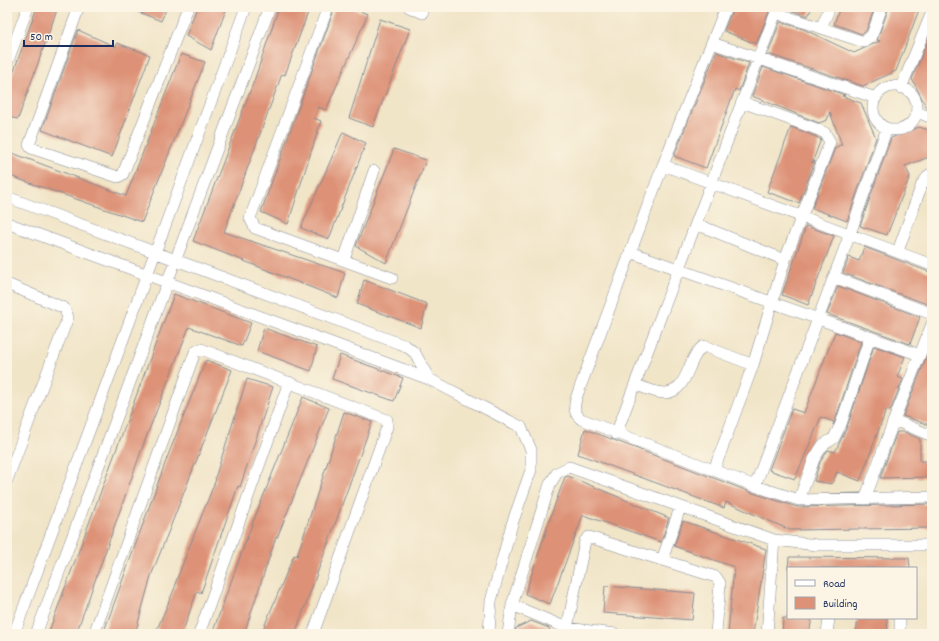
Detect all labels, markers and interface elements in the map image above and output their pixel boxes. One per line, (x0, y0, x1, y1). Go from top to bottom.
scale bar (24, 22, 113, 48)
text: 50 m (30, 29, 53, 46)
legend (787, 567, 917, 619)
text: Road (823, 576, 845, 593)
text: Building (823, 596, 858, 613)

